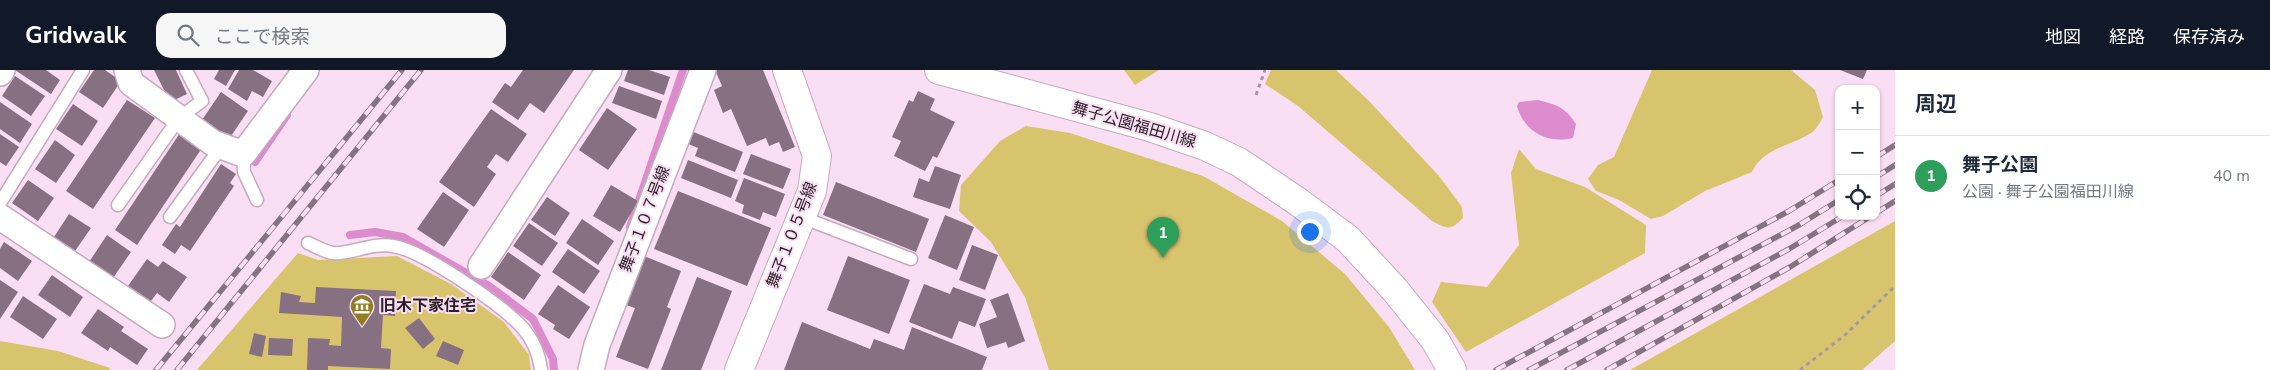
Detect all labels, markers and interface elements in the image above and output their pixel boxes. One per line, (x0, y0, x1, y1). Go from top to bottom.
search box (156, 13, 506, 58)
text: Gridwalk (25, 19, 126, 51)
icon: search (174, 21, 202, 49)
text: ここで検索 (214, 24, 310, 50)
text: 地図 (2045, 25, 2081, 49)
text: 経路 (2109, 25, 2145, 49)
text: 保存済み (2173, 25, 2245, 49)
map controls (1835, 85, 1880, 220)
button: + (1835, 85, 1880, 130)
text: 周辺 (1915, 90, 1957, 118)
street label: 舞子公園福田川線 (1069, 97, 1199, 153)
button: − (1835, 130, 1880, 175)
text: 舞子公園 (1962, 152, 2038, 178)
street label: 舞子１０７号線 (615, 163, 675, 275)
text: 1 (1926, 165, 1936, 187)
text: 40 m (2213, 165, 2250, 187)
button: locate (1835, 175, 1880, 220)
street label: 舞子１０５号線 (762, 179, 822, 291)
text: 公園 · 舞子公園福田川線 (1962, 181, 2134, 203)
pin: 1 (1147, 217, 1179, 258)
your location (1297, 219, 1323, 245)
museum icon: 旧木下家住宅 (349, 293, 375, 327)
place label: 旧木下家住宅 (380, 295, 476, 317)

